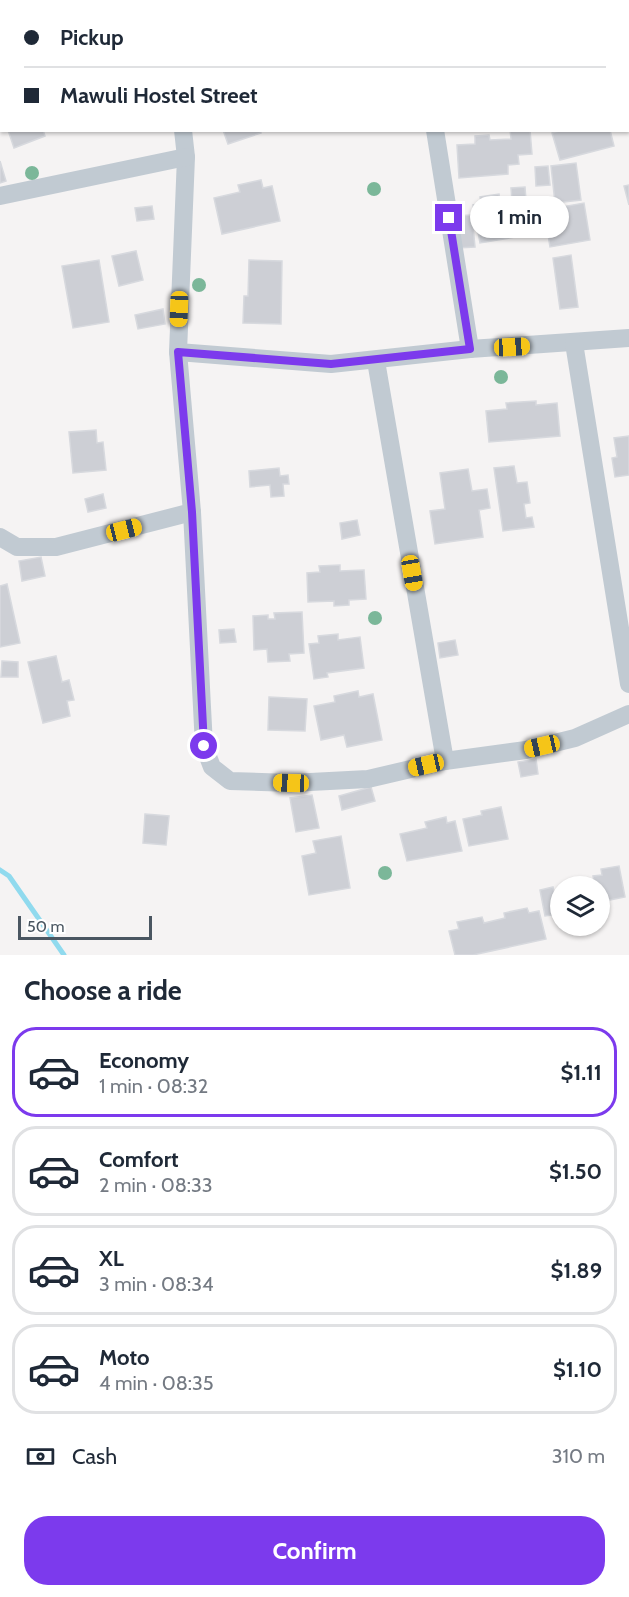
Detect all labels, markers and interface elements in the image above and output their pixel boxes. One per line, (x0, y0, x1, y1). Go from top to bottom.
text: Pickup (60, 24, 124, 51)
text: Mawuli Hostel Street (60, 82, 258, 109)
callout: 1 min (470, 197, 569, 239)
route end (435, 204, 462, 231)
text: 1 min (497, 205, 542, 229)
car (169, 291, 189, 327)
car (494, 337, 530, 357)
car (104, 517, 144, 543)
car (400, 554, 424, 592)
route start (190, 732, 217, 759)
car (522, 733, 562, 759)
car (406, 752, 446, 778)
car (273, 773, 309, 793)
map controls (550, 876, 610, 936)
button: layers (550, 876, 610, 936)
scale bar (18, 913, 152, 941)
text: 50 m (27, 917, 64, 936)
text: Choose a ride (24, 974, 182, 1007)
icon: car (27, 1045, 81, 1099)
text: Economy (99, 1047, 189, 1074)
text: $1.11 (560, 1059, 602, 1086)
text: 1 min · 08:32 (99, 1074, 208, 1098)
icon: car (27, 1144, 81, 1198)
text: Comfort (99, 1146, 178, 1173)
text: $1.50 (549, 1158, 602, 1185)
text: 2 min · 08:33 (99, 1173, 213, 1197)
icon: car (27, 1243, 81, 1297)
text: XL (99, 1245, 124, 1272)
text: $1.89 (551, 1257, 602, 1284)
text: 3 min · 08:34 (99, 1272, 214, 1296)
icon: car (27, 1342, 81, 1396)
text: Moto (99, 1344, 150, 1371)
text: $1.10 (553, 1356, 602, 1383)
text: 4 min · 08:35 (99, 1371, 214, 1395)
icon: cash (24, 1440, 57, 1473)
text: Cash (72, 1443, 117, 1470)
text: 310 m (552, 1444, 605, 1468)
button: Confirm (24, 1516, 605, 1585)

